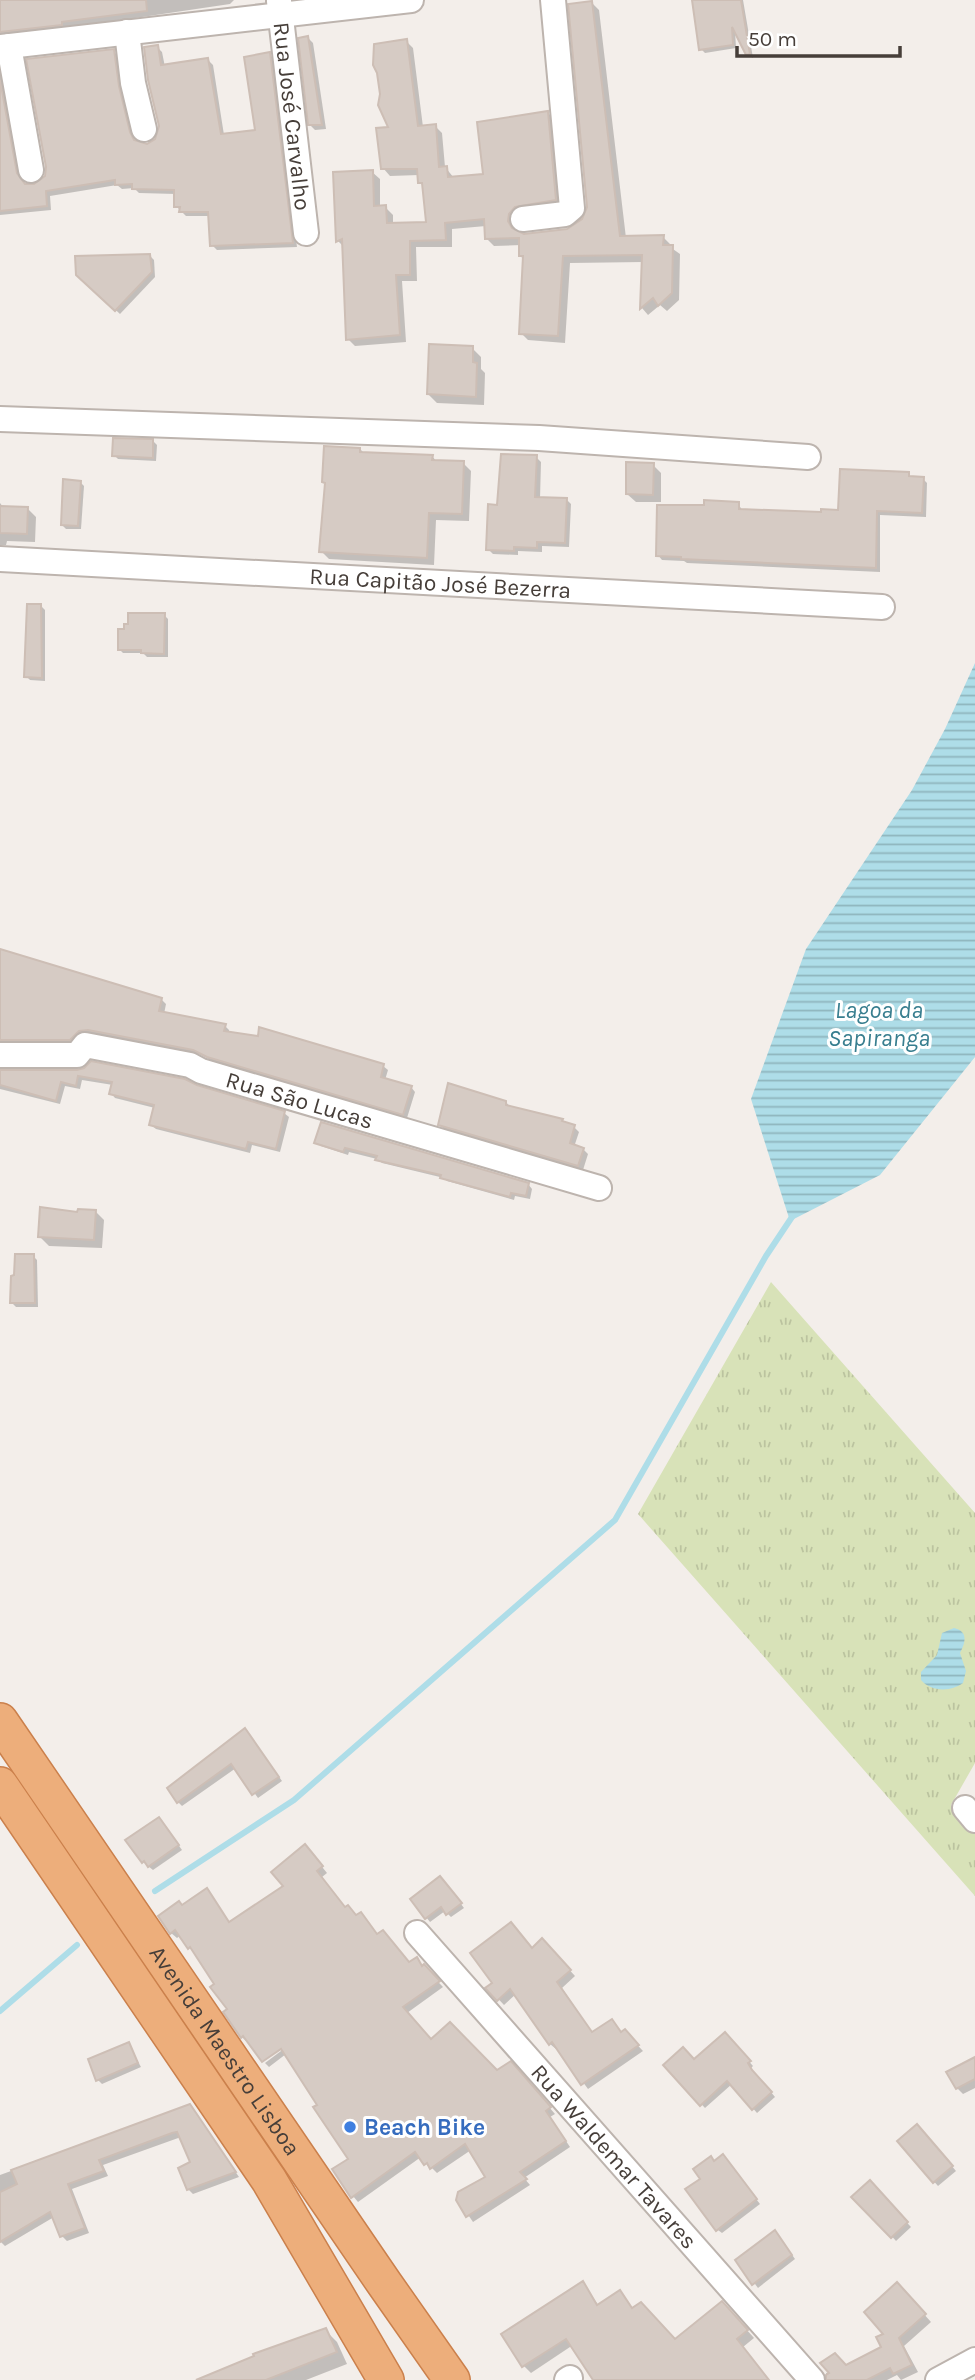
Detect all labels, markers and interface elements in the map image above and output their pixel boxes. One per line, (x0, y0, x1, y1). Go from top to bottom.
scale bar (737, 14, 900, 58)
street label: Rua José Carvalho (268, 20, 317, 212)
text: 50 m (748, 27, 797, 51)
street label: Rua Capitão José Bezerra (309, 562, 572, 604)
water label: Lagoa da Sapiranga (828, 996, 930, 1052)
street label: Rua São Lucas (223, 1066, 376, 1134)
street label: Avenida Maestro Lisboa (144, 1940, 306, 2161)
street label: Rua Waldemar Tavares (526, 2058, 703, 2254)
place label: Beach Bike (364, 2114, 485, 2141)
marker: Beach Bike (342, 2119, 358, 2135)

